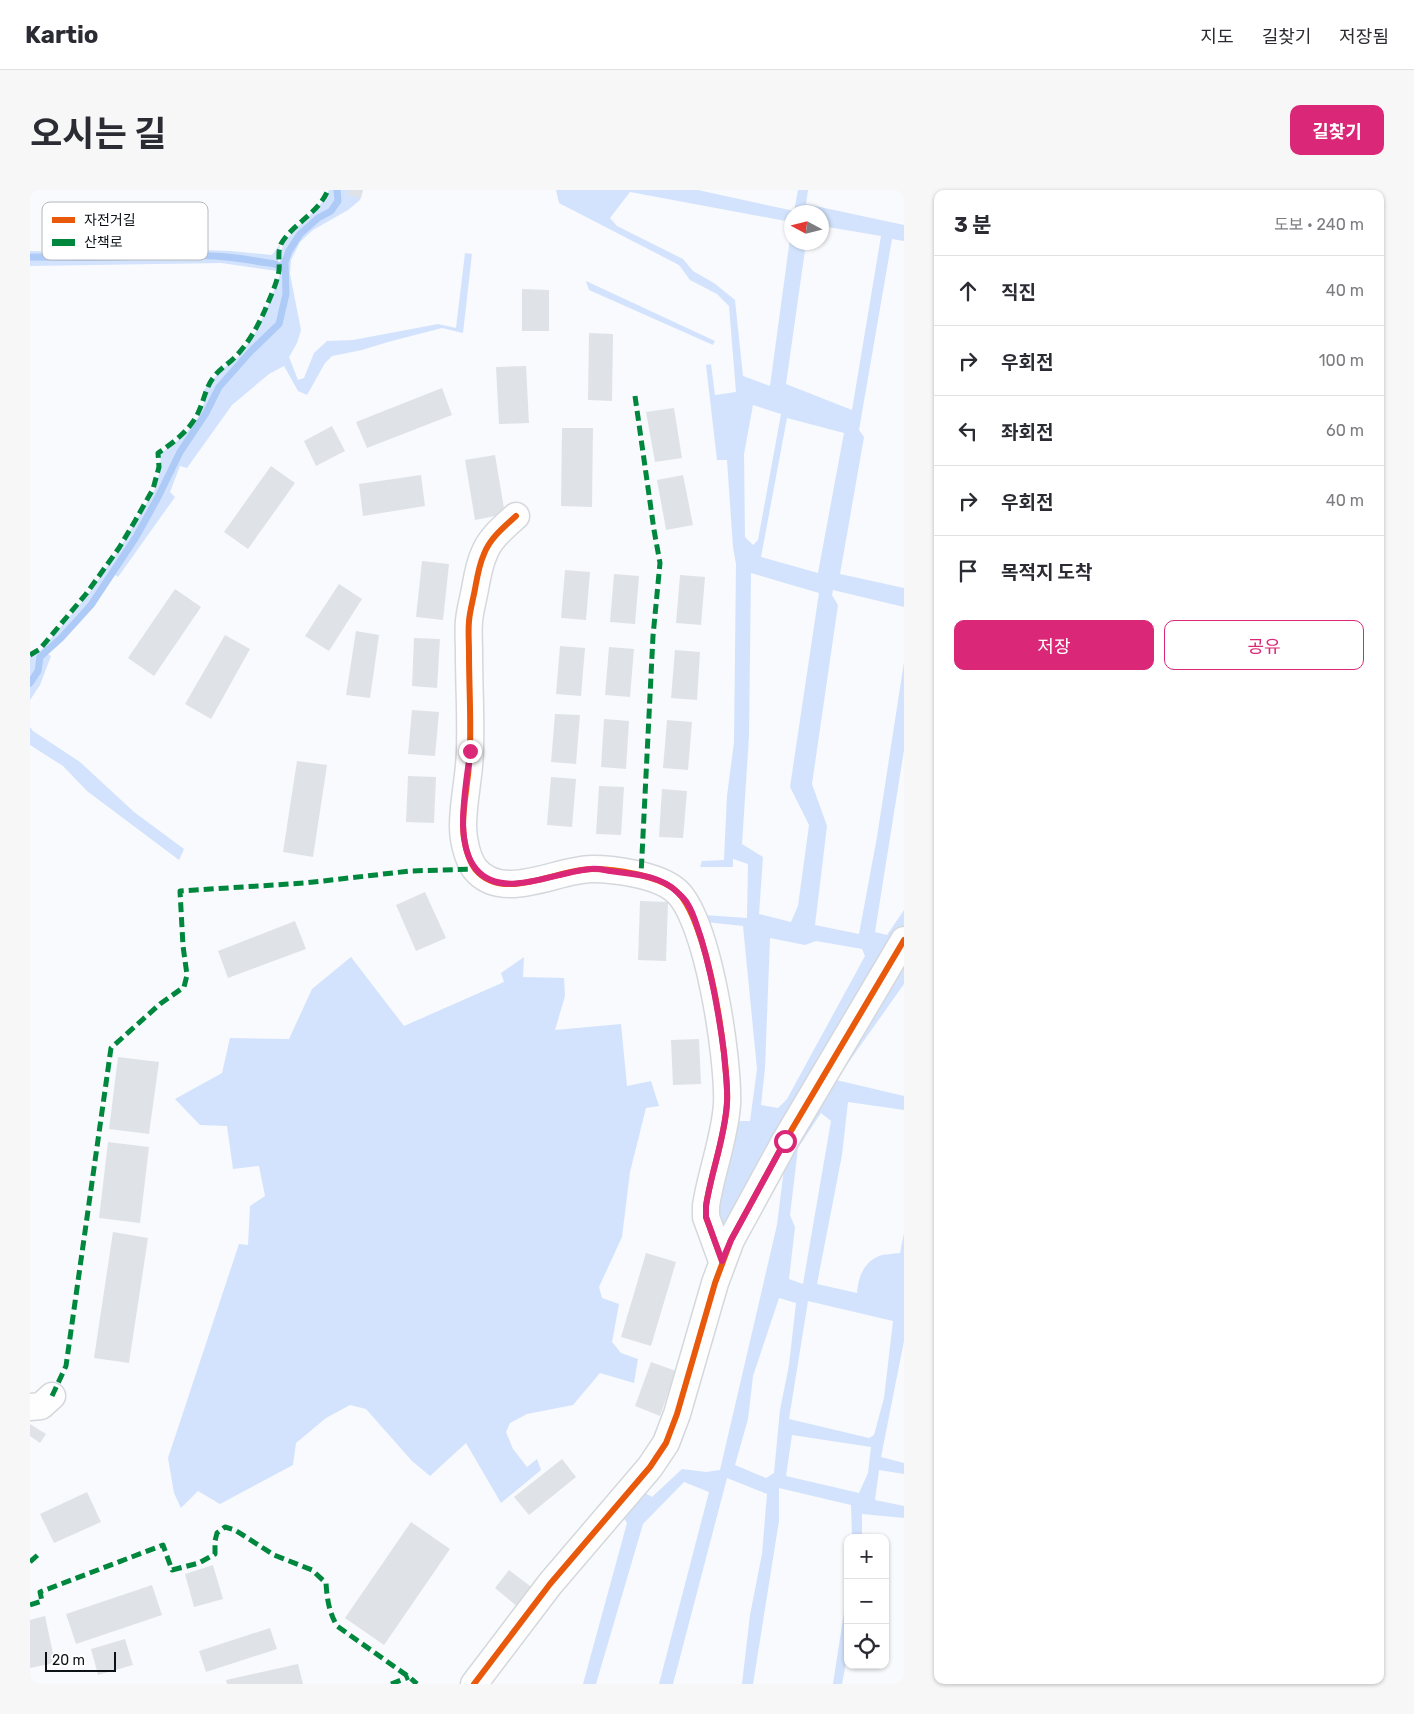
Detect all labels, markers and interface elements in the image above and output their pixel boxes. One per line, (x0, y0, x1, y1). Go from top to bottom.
text: Kartio (25, 21, 99, 49)
text: 지도 (1201, 26, 1234, 48)
text: 길찾기 (1262, 26, 1311, 48)
text: 저장됨 (1339, 26, 1389, 48)
button: 길찾기 (1290, 105, 1384, 155)
text: 오시는 길 (30, 113, 166, 155)
legend (42, 202, 208, 260)
north arrow (784, 205, 829, 250)
text: 자전거길 (84, 212, 136, 229)
text: 3 분 (954, 212, 992, 237)
text: 도보 · 240 m (1274, 215, 1364, 234)
text: 산책로 (84, 234, 123, 251)
icon: ahead (954, 277, 982, 305)
text: 직진 (1001, 281, 1036, 304)
text: 40 m (1326, 281, 1364, 300)
icon: right (954, 347, 982, 375)
text: 우회전 (1001, 351, 1053, 374)
text: 100 m (1319, 351, 1364, 370)
icon: left (954, 417, 982, 445)
text: 좌회전 (1001, 421, 1053, 444)
text: 60 m (1326, 421, 1364, 440)
icon: right (954, 487, 982, 515)
text: 우회전 (1001, 491, 1053, 514)
text: 40 m (1326, 491, 1364, 510)
icon: arrive (954, 557, 982, 585)
text: 목적지 도착 (1001, 561, 1092, 584)
button: 저장 (954, 620, 1154, 670)
button: 공유 (1164, 620, 1364, 670)
route end (459, 740, 482, 763)
route start (774, 1130, 797, 1153)
map controls (844, 1534, 889, 1669)
button: + (844, 1534, 889, 1579)
button: − (844, 1579, 889, 1624)
button: locate (844, 1624, 889, 1669)
scale bar (45, 1649, 116, 1672)
text: 20 m (52, 1652, 85, 1669)

